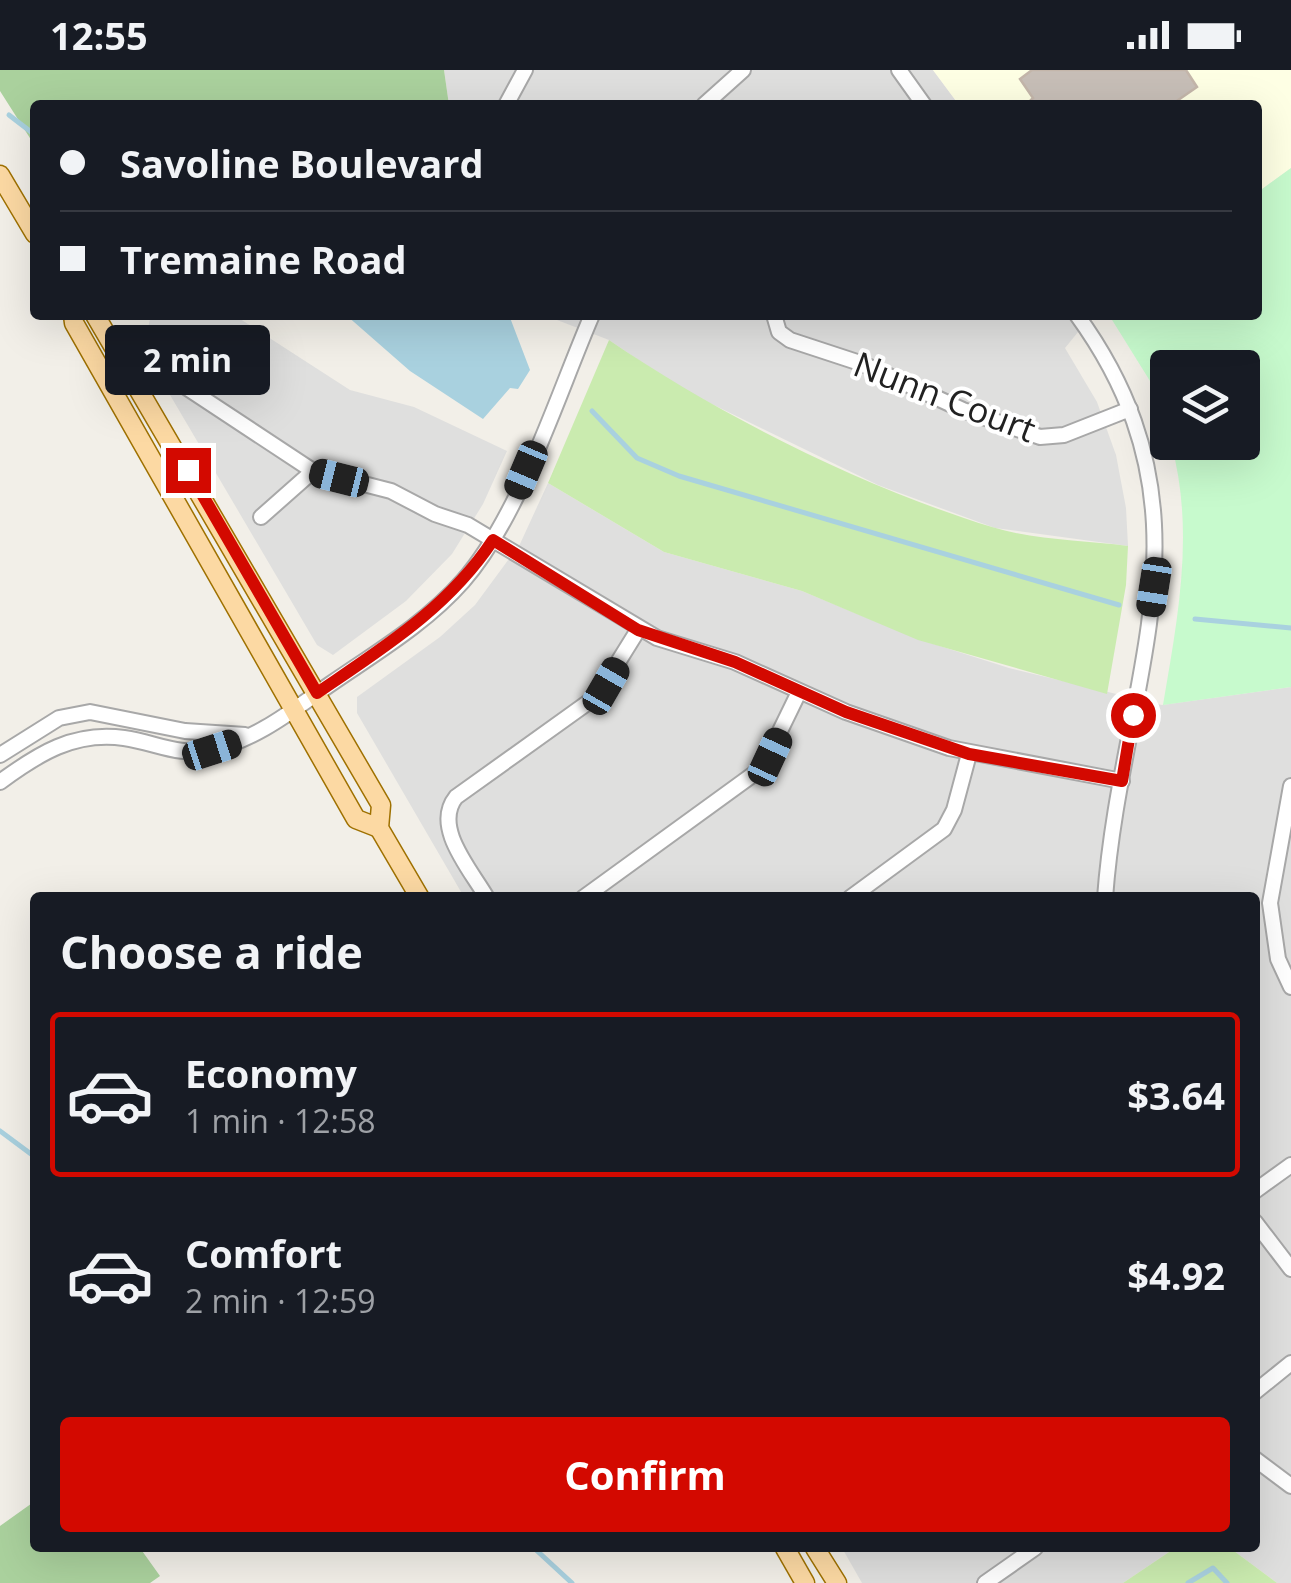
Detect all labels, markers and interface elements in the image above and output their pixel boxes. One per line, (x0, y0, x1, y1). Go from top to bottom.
text: 12:55 (50, 9, 148, 61)
text: Savoline Boulevard (120, 137, 483, 189)
text: Tremaine Road (120, 233, 406, 285)
callout: 2 min (106, 325, 270, 395)
text: 2 min (143, 338, 232, 381)
street label: Nunn Court (847, 340, 1043, 452)
map controls (1150, 350, 1260, 460)
button: layers (1150, 350, 1260, 460)
car (500, 437, 552, 503)
route end (166, 448, 211, 493)
car (306, 456, 372, 500)
car (1134, 555, 1174, 619)
car (578, 653, 634, 719)
route start (1111, 693, 1156, 738)
car (744, 723, 796, 791)
car (179, 726, 245, 774)
text: Choose a ride (60, 921, 363, 982)
text: Economy (185, 1047, 357, 1099)
icon: car (65, 1050, 155, 1140)
text: $3.64 (1127, 1069, 1225, 1121)
text: 1 min · 12:58 (185, 1099, 376, 1142)
text: Comfort (185, 1227, 342, 1279)
icon: car (65, 1230, 155, 1320)
text: $4.92 (1127, 1249, 1225, 1301)
text: 2 min · 12:59 (185, 1279, 376, 1322)
button: Confirm (60, 1417, 1230, 1532)

